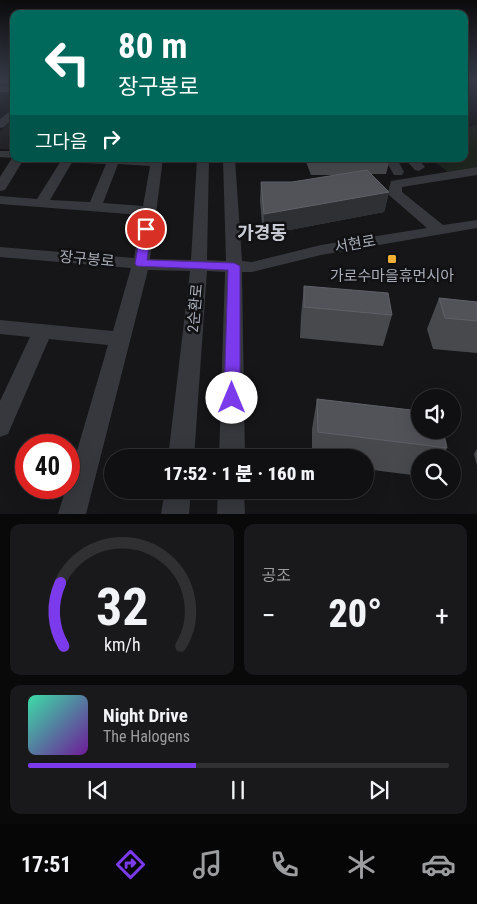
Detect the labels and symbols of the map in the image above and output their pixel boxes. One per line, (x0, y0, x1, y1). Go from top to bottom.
pin (125, 208, 167, 250)
district label: 가경동 (237, 222, 287, 243)
street label: 서현로 (333, 232, 377, 256)
street label: 장구봉로 (59, 248, 115, 270)
marker: 가로수마을휴먼시아 (386, 253, 398, 265)
place label: 가로수마을휴먼시아 (330, 267, 454, 285)
street label: 2순환로 (184, 283, 206, 333)
position arrow (205, 371, 257, 423)
speed limit sign: 40 (15, 434, 80, 499)

